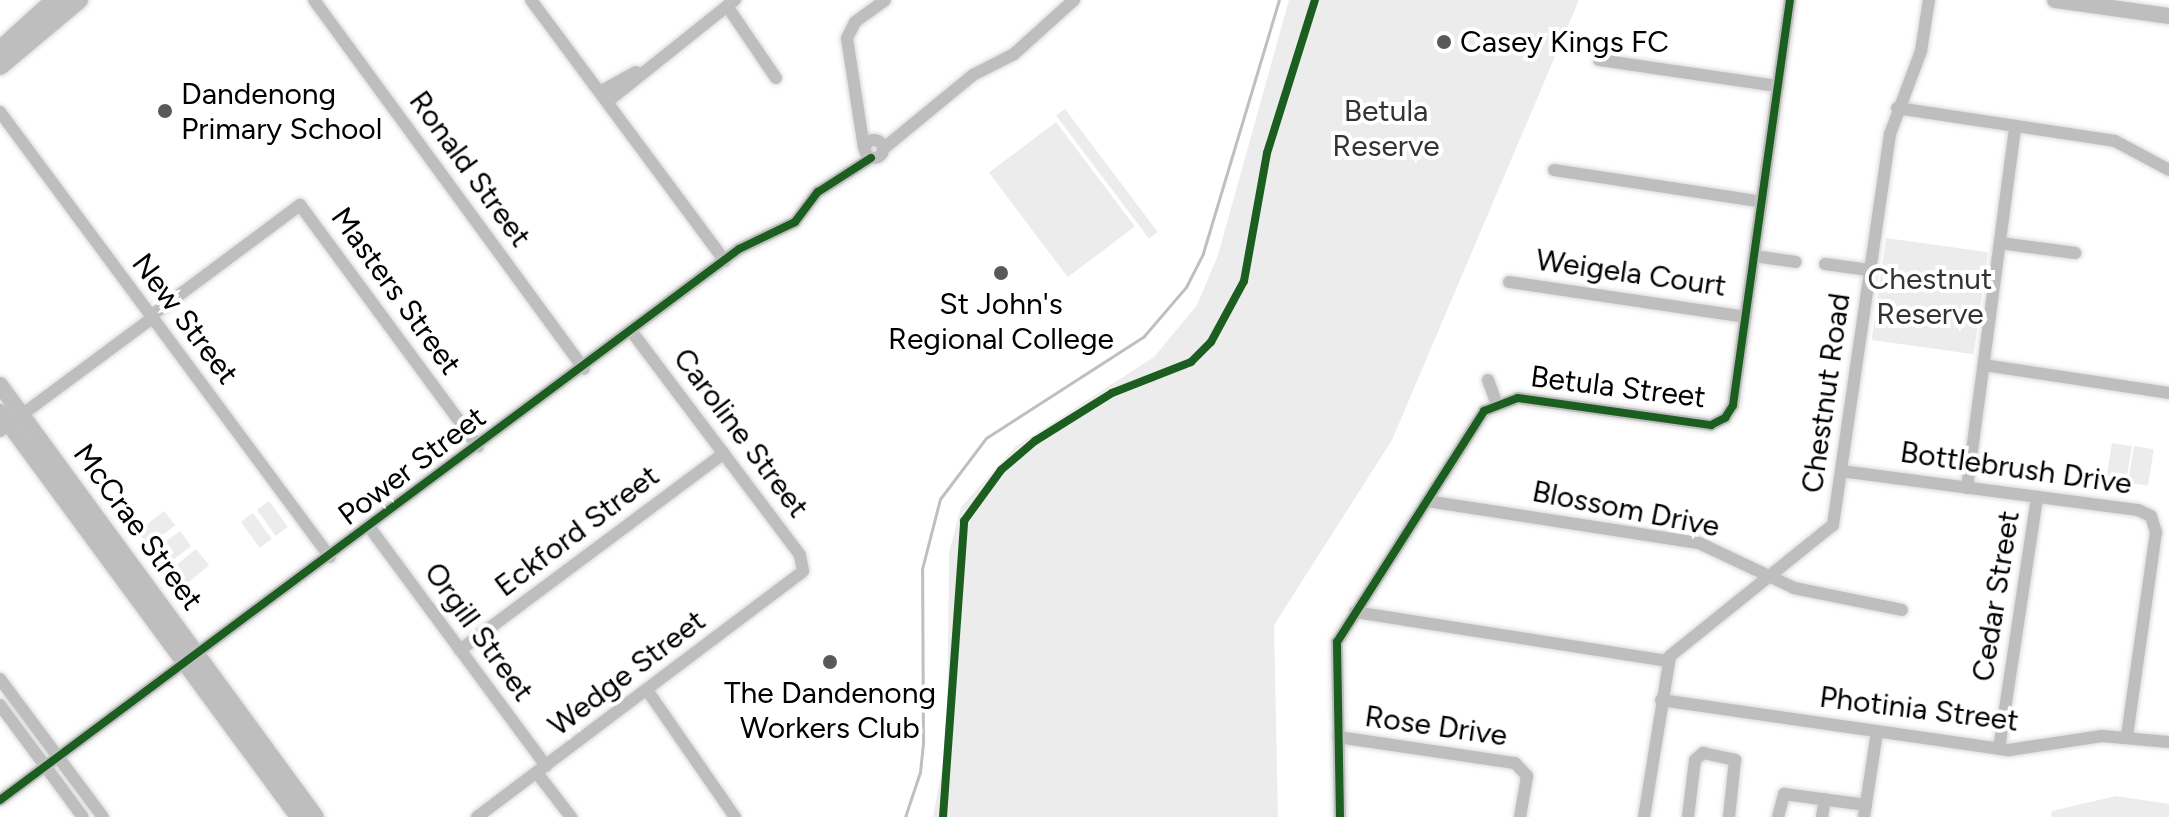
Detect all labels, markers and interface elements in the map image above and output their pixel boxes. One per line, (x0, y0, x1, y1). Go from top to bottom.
place label: Casey Kings FC (1460, 24, 1669, 60)
marker: Casey Kings FC (1435, 33, 1453, 51)
place label: Dandenong Primary School (181, 76, 382, 146)
street label: Ronald Street (401, 84, 539, 254)
park label: Betula Reserve (1332, 93, 1440, 164)
marker: Dandenong Primary School (156, 102, 174, 120)
street label: Masters Street (323, 200, 469, 382)
street label: Weigela Court (1534, 242, 1728, 304)
street label: New Street (124, 247, 246, 391)
park label: Chestnut Reserve (1868, 261, 1992, 332)
marker: St John's Regional College (992, 264, 1010, 282)
place label: St John's Regional College (888, 286, 1114, 356)
street label: Chestnut Road (1794, 291, 1858, 495)
street label: Caroline Street (666, 341, 816, 525)
street label: Betula Street (1528, 358, 1708, 416)
street label: Power Street (331, 399, 493, 533)
street label: Bottlebrush Drive (1898, 434, 2134, 502)
street label: McCrae Street (66, 437, 210, 617)
street label: Eckford Street (488, 458, 666, 604)
street label: Blossom Drive (1529, 473, 1723, 545)
street label: Cedar Street (1965, 508, 2027, 684)
street label: Orgill Street (417, 556, 541, 708)
street label: Wedge Street (542, 602, 712, 744)
marker: The Dandenong Workers Club (821, 653, 839, 671)
place label: The Dandenong Workers Club (724, 675, 936, 746)
street label: Photinia Street (1817, 679, 2021, 739)
street label: Rose Drive (1363, 698, 1509, 754)

